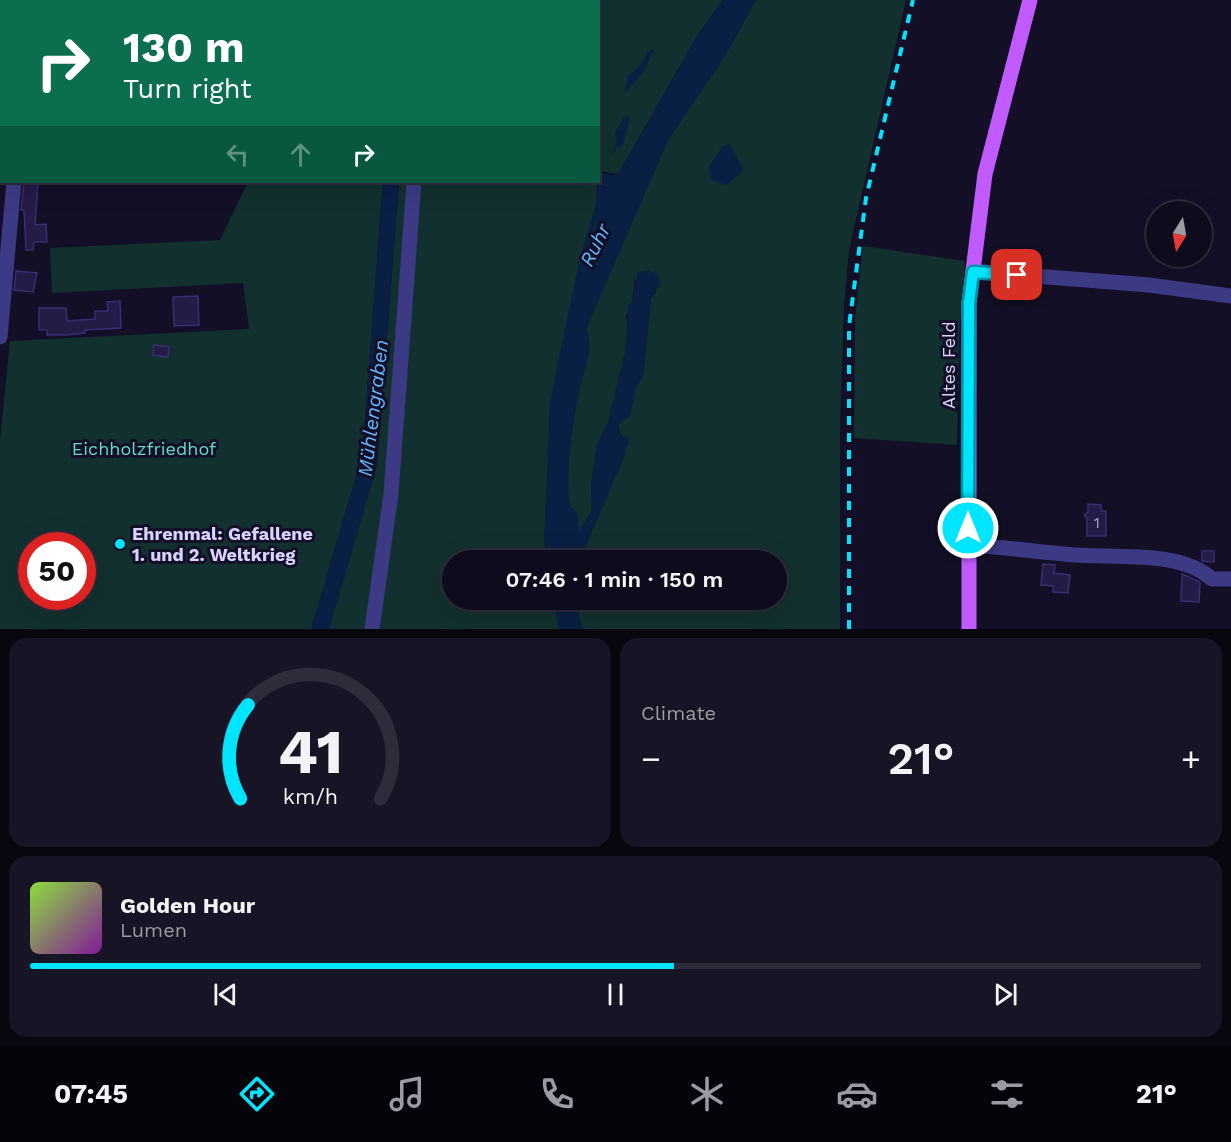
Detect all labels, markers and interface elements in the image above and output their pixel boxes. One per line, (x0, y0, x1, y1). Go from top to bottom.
text: 130 m (123, 23, 245, 72)
icon: right (24, 24, 102, 102)
text: Turn right (123, 73, 252, 105)
icon: left (221, 138, 254, 171)
icon: ahead (284, 138, 317, 171)
icon: right (347, 138, 380, 171)
north arrow (1146, 201, 1212, 267)
map controls (1146, 201, 1212, 267)
water label: Ruhr (575, 219, 616, 270)
pin (991, 249, 1042, 300)
icon: arrive (1000, 258, 1033, 291)
street label: Altes Feld (938, 321, 959, 409)
water label: Mühlengraben (353, 338, 393, 478)
park label: Eichholzfriedhof (72, 438, 216, 459)
position arrow (936, 496, 1000, 560)
house number: 1 (1094, 514, 1100, 532)
place label: Ehrenmal: Gefallene 1. und 2. Weltkrieg (132, 523, 313, 565)
speed limit sign: 50 (18, 532, 96, 610)
marker: Ehrenmal: Gefallene 1. und 2. Weltkrieg (113, 537, 127, 551)
text: 07:46 · 1 min · 150 m (506, 567, 723, 592)
text: Climate (641, 701, 716, 725)
text: 41 (277, 715, 343, 788)
text: 21° (887, 732, 955, 785)
text: − (641, 739, 661, 778)
text: + (1181, 739, 1201, 778)
text: km/h (282, 785, 338, 810)
text: Golden Hour (120, 893, 255, 918)
text: Lumen (120, 918, 187, 942)
icon: previous (209, 978, 242, 1011)
icon: pause (599, 978, 632, 1011)
icon: next (989, 978, 1022, 1011)
icon: directions (236, 1073, 278, 1115)
icon: music (386, 1073, 428, 1115)
icon: phone (536, 1073, 578, 1115)
icon: climate (686, 1073, 728, 1115)
icon: car (836, 1073, 878, 1115)
icon: filters (986, 1073, 1028, 1115)
text: 07:45 (54, 1078, 128, 1110)
text: 21° (1136, 1078, 1177, 1110)

